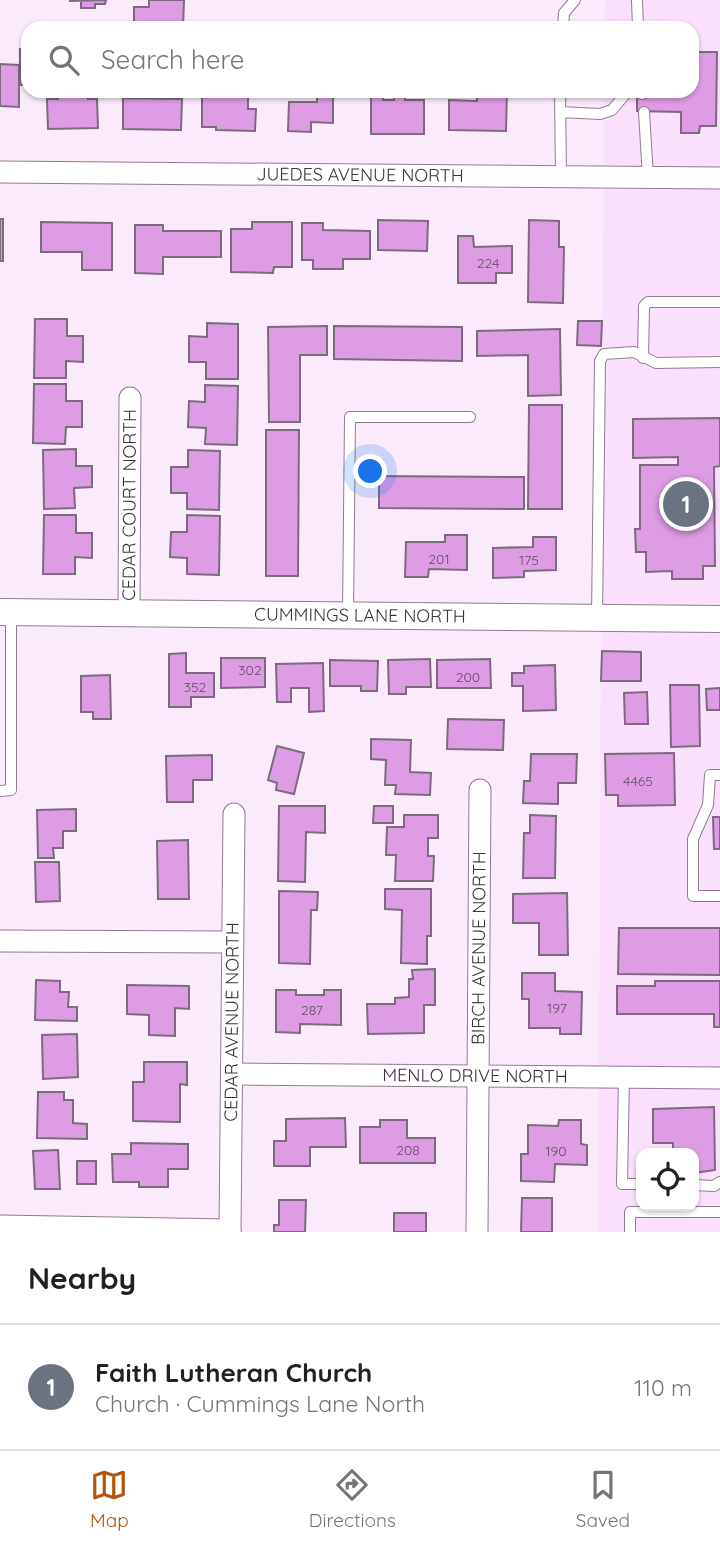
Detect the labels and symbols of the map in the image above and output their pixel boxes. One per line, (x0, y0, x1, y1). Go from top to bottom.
street label: JUEDES AVENUE NORTH (256, 162, 464, 187)
house number: 224 (477, 254, 499, 272)
street label: CEDAR COURT NORTH (117, 409, 141, 601)
your location (353, 454, 387, 488)
pin: 1 (663, 478, 709, 530)
house number: 201 (428, 550, 450, 568)
house number: 175 (519, 551, 539, 569)
street label: CUMMINGS LANE NORTH (254, 602, 466, 628)
house number: 302 (238, 661, 262, 679)
house number: 200 (456, 668, 480, 686)
house number: 352 (184, 678, 207, 696)
house number: 4465 (623, 772, 653, 790)
street label: BIRCH AVENUE NORTH (466, 851, 491, 1045)
street label: CEDAR AVENUE NORTH (219, 922, 244, 1122)
house number: 197 (547, 999, 567, 1017)
house number: 287 (301, 1001, 323, 1019)
street label: MENLO DRIVE NORTH (382, 1063, 568, 1088)
house number: 208 (396, 1141, 420, 1159)
house number: 190 (545, 1142, 567, 1160)

